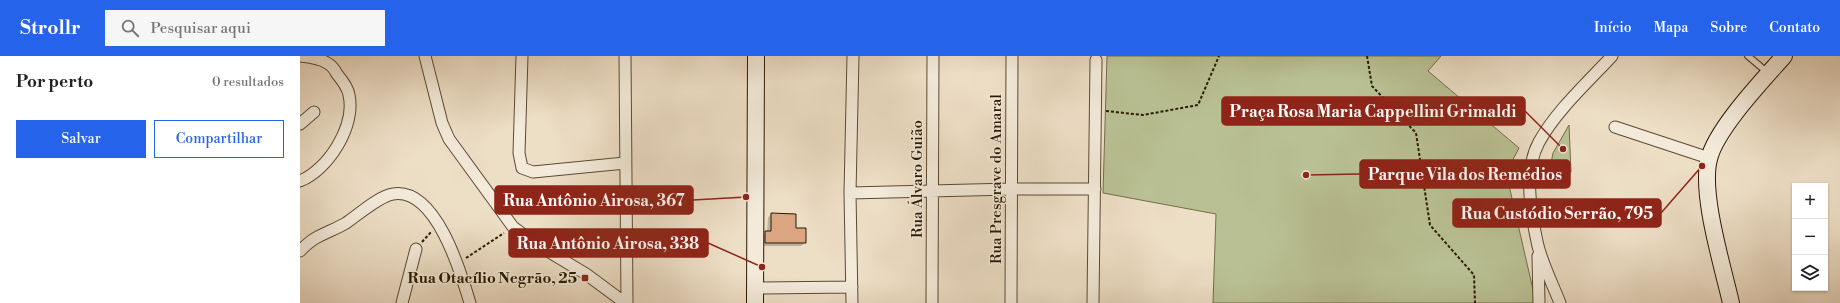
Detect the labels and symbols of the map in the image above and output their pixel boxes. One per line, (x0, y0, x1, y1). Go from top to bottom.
street label: Rua Presgrave do Amaral (987, 94, 1006, 264)
callout: Praça Rosa Maria Cappellini Grimaldi (1222, 97, 1525, 125)
text: Praça Rosa Maria Cappellini Grimaldi (1230, 102, 1516, 122)
street label: Rua Álvaro Guião (907, 120, 927, 238)
callout: Parque Vila dos Remédios (1360, 160, 1570, 188)
text: Parque Vila dos Remédios (1368, 165, 1562, 185)
callout: Rua Antônio Airosa, 367 (495, 186, 693, 214)
text: Rua Antônio Airosa, 367 (503, 191, 685, 211)
callout: Rua Custódio Serrão, 795 (1453, 199, 1661, 227)
text: Rua Custódio Serrão, 795 (1461, 204, 1653, 224)
callout: Rua Antônio Airosa, 338 (509, 229, 708, 257)
text: Rua Antônio Airosa, 338 (517, 234, 699, 254)
place label: Rua Otacílio Negrão, 25 (408, 269, 577, 288)
marker: Rua Otacílio Negrão, 25 (580, 273, 590, 283)

